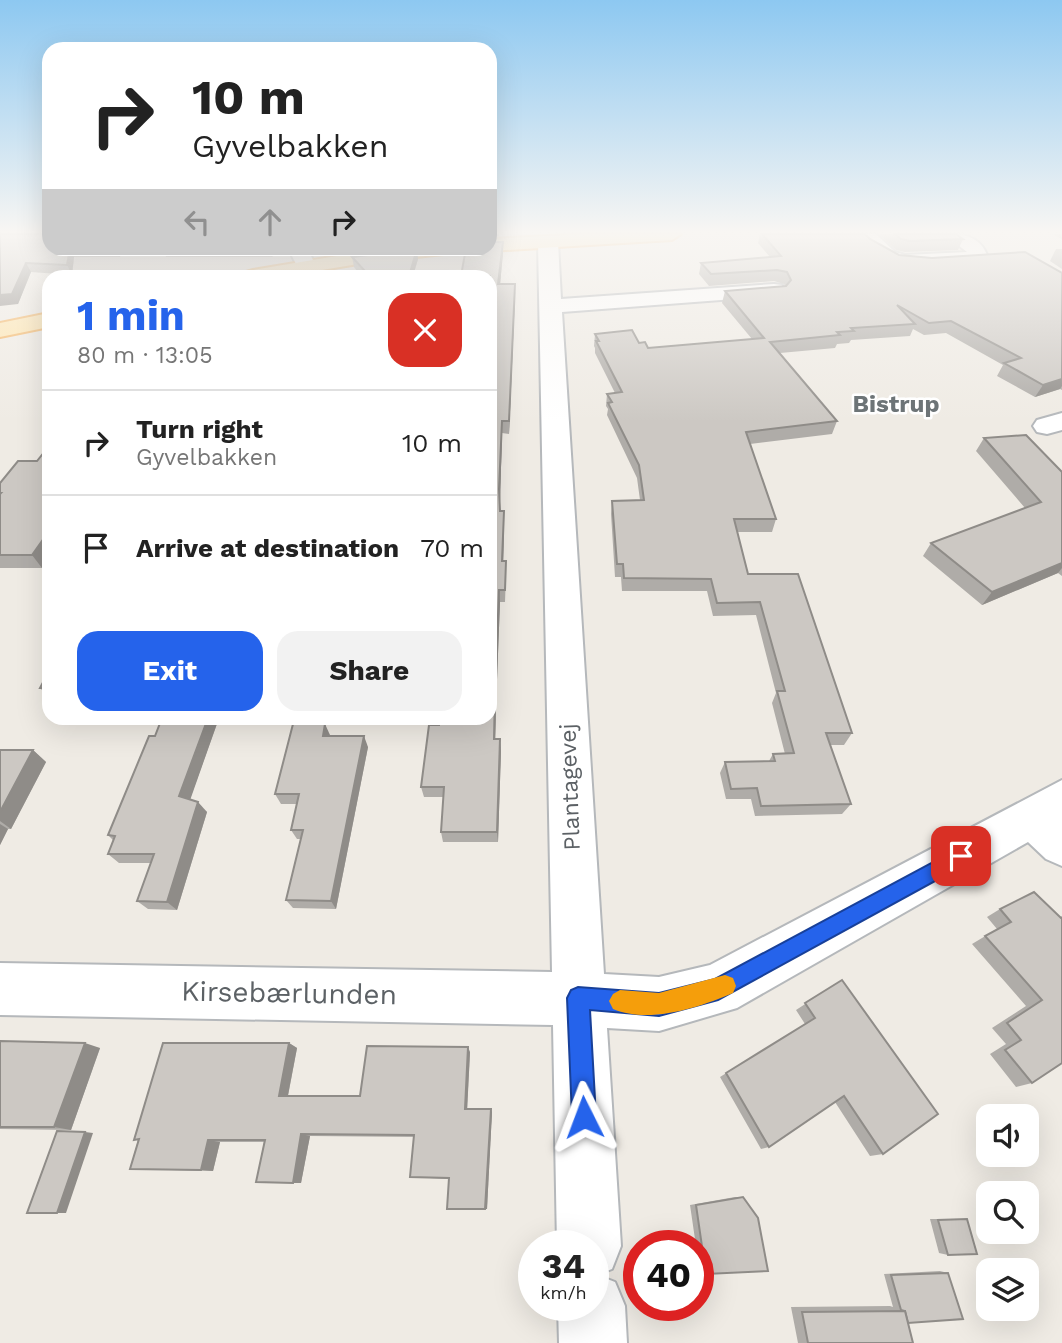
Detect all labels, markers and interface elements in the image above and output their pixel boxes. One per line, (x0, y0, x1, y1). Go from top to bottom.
text: 10 m (192, 68, 305, 126)
icon: right (77, 70, 168, 161)
text: Gyvelbakken (192, 127, 389, 165)
icon: left (178, 203, 216, 241)
icon: ahead (251, 203, 289, 241)
icon: right (324, 203, 362, 241)
text: 1 min (77, 291, 185, 340)
button: close (388, 293, 462, 367)
text: 80 m · 13:05 (77, 342, 213, 369)
district label: Bistrup (853, 390, 939, 418)
text: Turn right (136, 414, 263, 444)
icon: right (77, 424, 115, 462)
text: 10 m (402, 428, 462, 458)
text: Gyvelbakken (136, 444, 277, 471)
icon: arrive (77, 529, 115, 567)
text: Arrive at destination (136, 533, 399, 563)
text: 70 m (420, 533, 484, 563)
button: Exit (77, 631, 263, 711)
button: Share (277, 631, 462, 711)
street label: Plantagevej (554, 723, 586, 851)
pin (931, 826, 991, 886)
icon: arrive (942, 837, 980, 875)
street label: Kirsebærlunden (181, 975, 397, 1011)
position arrow (547, 1080, 621, 1154)
map controls (976, 1104, 1039, 1321)
button: sound (976, 1104, 1039, 1167)
button: search (976, 1181, 1039, 1244)
speed limit sign: 40 (623, 1230, 714, 1321)
text: 34 (542, 1245, 585, 1287)
button: layers (976, 1258, 1039, 1321)
text: km/h (540, 1282, 587, 1303)

